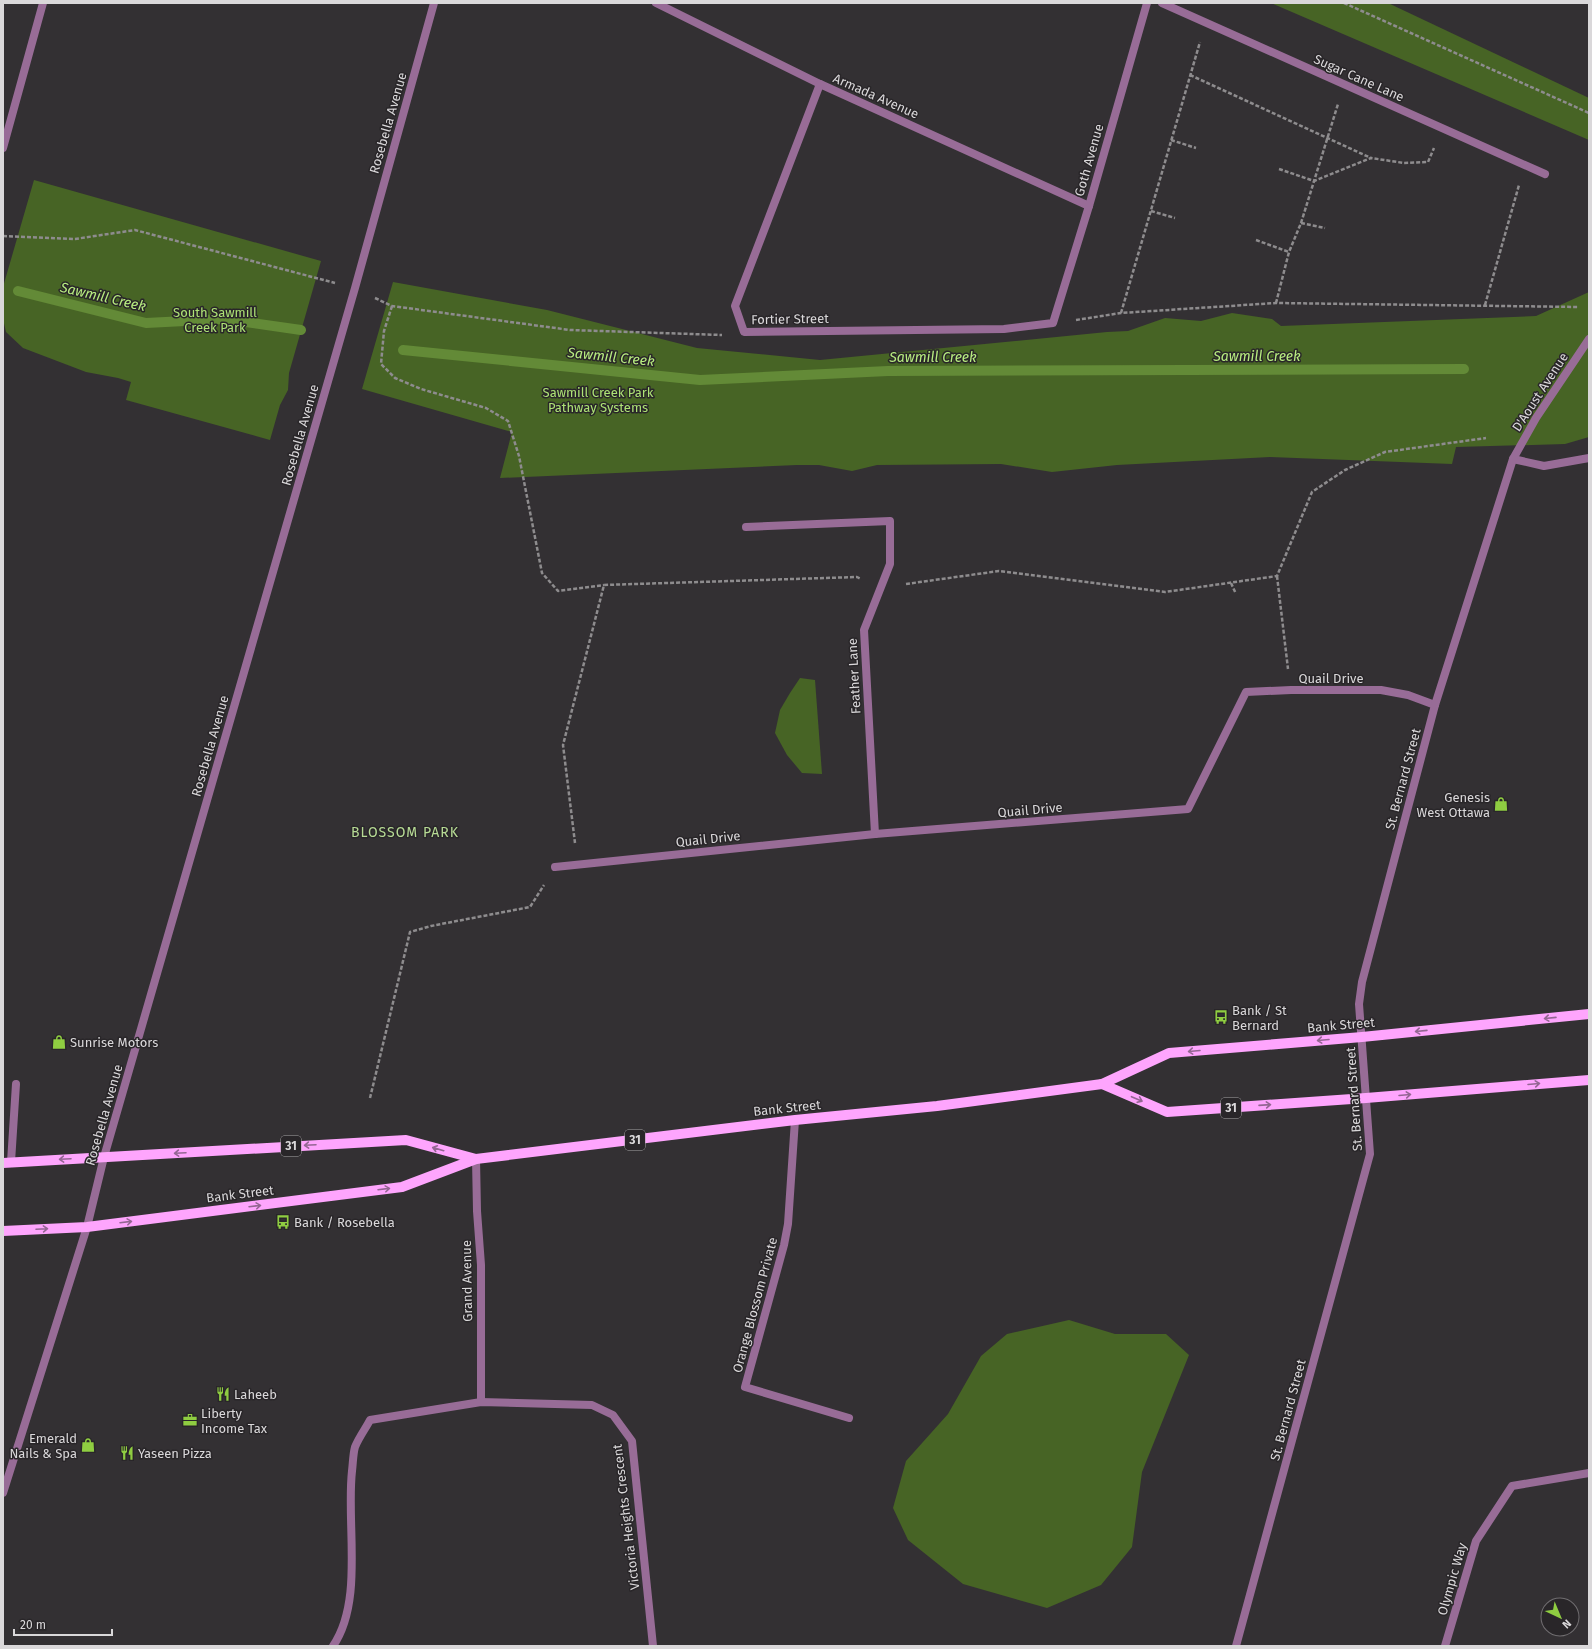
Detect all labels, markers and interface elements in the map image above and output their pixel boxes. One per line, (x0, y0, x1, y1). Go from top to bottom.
street label: Sugar Cane Lane (1312, 51, 1406, 105)
street label: Armada Avenue (831, 70, 921, 122)
street label: Rosebella Avenue (366, 71, 410, 175)
street label: Goth Avenue (1071, 122, 1107, 198)
water label: Sawmill Creek (58, 279, 148, 315)
park label: South Sawmill Creek Park (173, 305, 257, 335)
street label: Fortier Street (751, 311, 829, 327)
water label: Sawmill Creek (566, 344, 656, 370)
water label: Sawmill Creek (1212, 348, 1301, 365)
water label: Sawmill Creek (888, 349, 977, 366)
street label: D'Aoust Avenue (1509, 350, 1571, 434)
street label: Rosebella Avenue (278, 383, 322, 487)
park label: Sawmill Creek Park Pathway Systems (543, 385, 654, 415)
street label: Feather Lane (845, 638, 863, 714)
street label: Quail Drive (1298, 671, 1364, 686)
street label: Rosebella Avenue (188, 694, 232, 798)
street label: St. Bernard Street (1382, 726, 1424, 831)
place label: Genesis West Ottawa (1417, 790, 1490, 820)
shop icon: Genesis West Ottawa (1493, 796, 1509, 812)
street label: Quail Drive (997, 800, 1063, 820)
district label: BLOSSOM PARK (351, 824, 459, 841)
street label: Quail Drive (675, 828, 741, 850)
place label: Bank / St Bernard (1232, 1003, 1287, 1033)
bus stop icon: Bank / St Bernard (1213, 1009, 1229, 1025)
one-way arrow (1544, 1014, 1557, 1021)
street label: Bank Street (1306, 1015, 1376, 1035)
one-way arrow (1415, 1027, 1428, 1035)
shop icon: Sunrise Motors (51, 1034, 67, 1050)
place label: Sunrise Motors (70, 1035, 158, 1050)
one-way arrow (1317, 1037, 1330, 1044)
street label: St. Bernard Street (1343, 1046, 1365, 1152)
one-way arrow (1187, 1047, 1200, 1054)
street label: Rosebella Avenue (82, 1063, 126, 1167)
one-way arrow (1527, 1081, 1540, 1088)
one-way arrow (1398, 1091, 1411, 1098)
one-way arrow (1131, 1096, 1143, 1104)
street label: Bank Street (752, 1097, 822, 1119)
road number: 31 (1221, 1098, 1241, 1118)
one-way arrow (1258, 1102, 1271, 1109)
road number: 31 (625, 1130, 645, 1150)
road number: 31 (281, 1136, 301, 1156)
one-way arrow (304, 1142, 317, 1149)
one-way arrow (432, 1145, 445, 1152)
one-way arrow (174, 1149, 187, 1156)
one-way arrow (59, 1155, 72, 1163)
street label: Bank Street (205, 1182, 275, 1206)
one-way arrow (377, 1186, 390, 1193)
one-way arrow (248, 1202, 261, 1210)
bus stop icon: Bank / Rosebella (275, 1214, 291, 1230)
place label: Bank / Rosebella (294, 1215, 395, 1230)
one-way arrow (119, 1218, 132, 1226)
one-way arrow (35, 1226, 48, 1233)
street label: Orange Blossom Private (730, 1236, 780, 1374)
street label: Grand Avenue (459, 1240, 475, 1322)
street label: St. Bernard Street (1267, 1357, 1309, 1462)
restaurant icon: Laheeb (215, 1386, 231, 1402)
place label: Laheeb (234, 1387, 277, 1402)
place label: Liberty Income Tax (201, 1406, 268, 1436)
office icon: Liberty Income Tax (182, 1412, 198, 1428)
place label: Emerald Nails & Spa (9, 1431, 77, 1461)
shop icon: Emerald Nails & Spa (80, 1437, 96, 1453)
street label: Victoria Heights Crescent (610, 1443, 642, 1591)
restaurant icon: Yaseen Pizza (119, 1445, 135, 1461)
place label: Yaseen Pizza (138, 1446, 212, 1461)
street label: Olympic Way (1434, 1540, 1470, 1617)
north arrow (1540, 1597, 1580, 1637)
scale bar (14, 1611, 112, 1637)
text: N (1559, 1617, 1574, 1631)
text: 20 m (20, 1618, 46, 1632)

